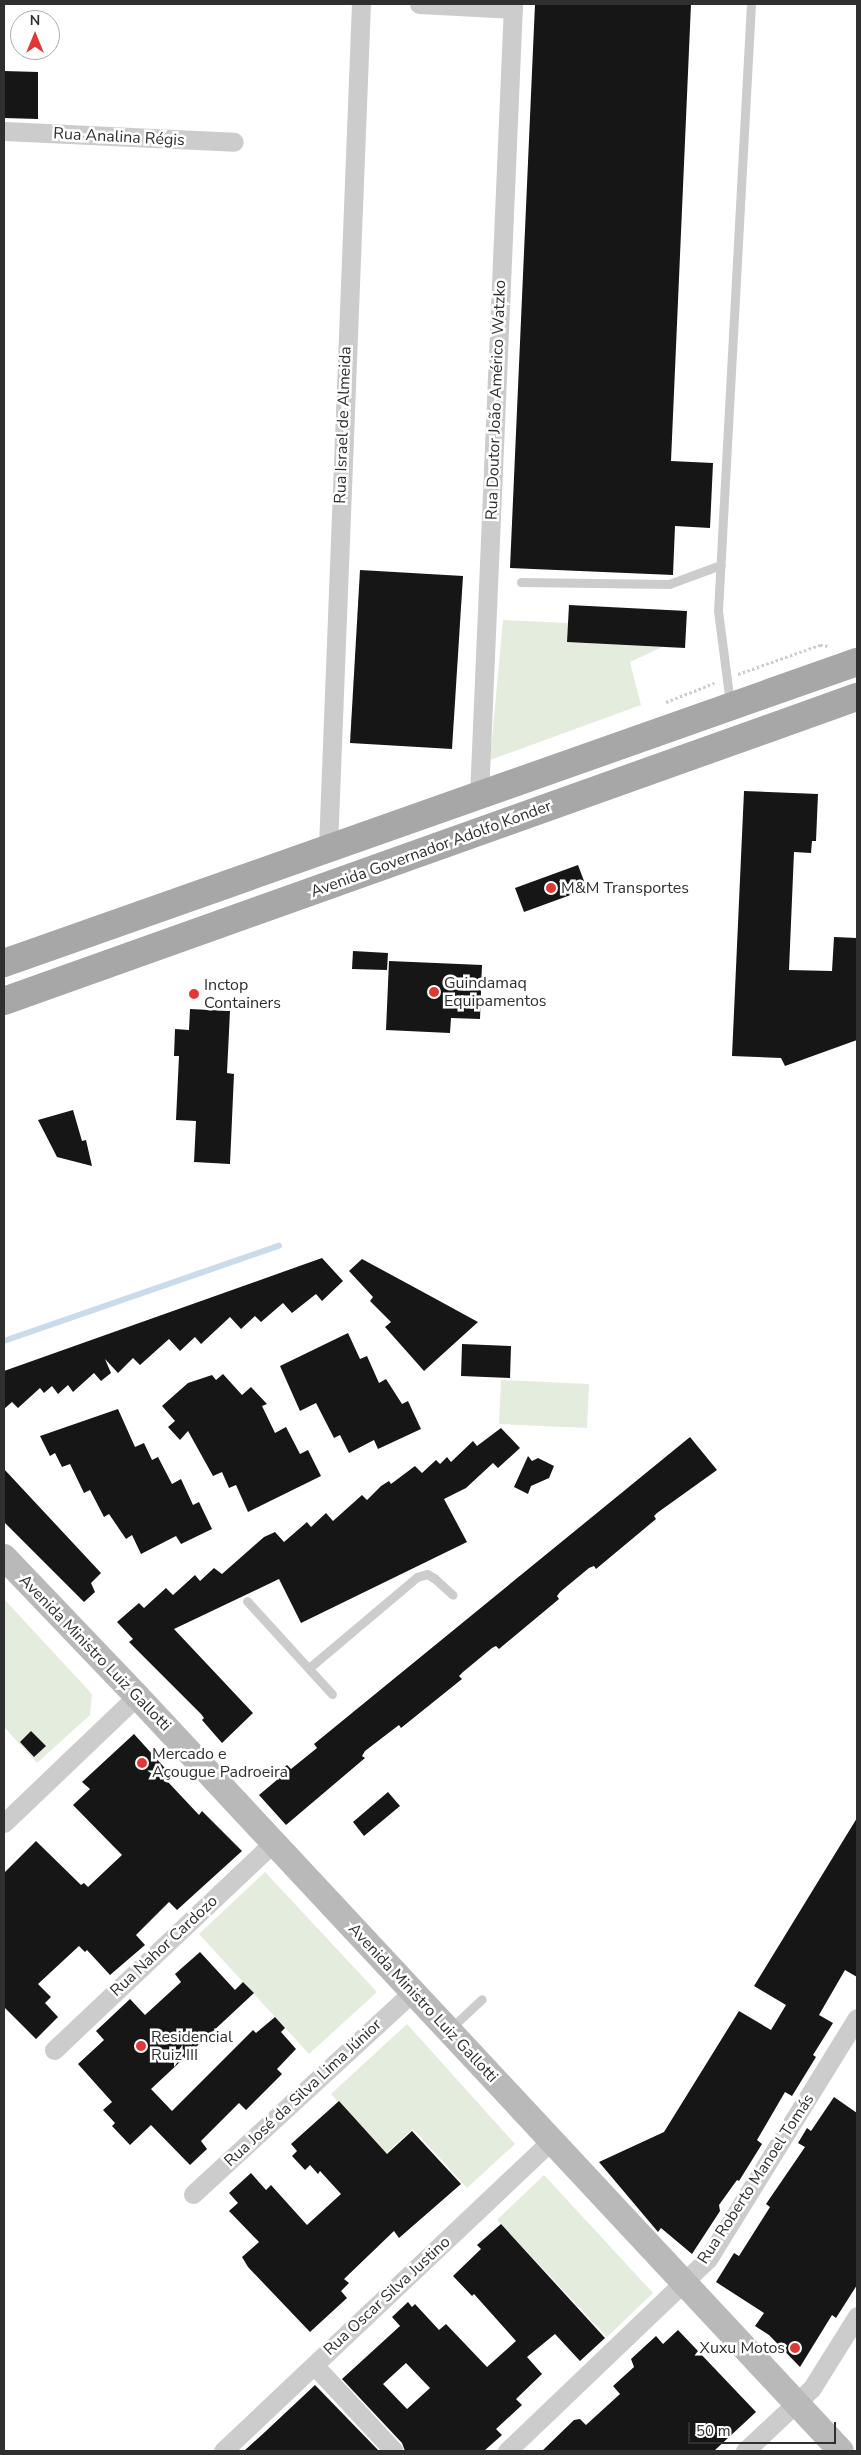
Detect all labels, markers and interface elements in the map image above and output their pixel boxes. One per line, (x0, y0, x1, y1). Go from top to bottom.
north arrow (10, 10, 60, 60)
text: N (30, 11, 40, 30)
street label: Rua Analina Régis (53, 124, 185, 150)
street label: Rua Doutor João Américo Watzko (482, 280, 510, 520)
street label: Rua Israel de Almeida (331, 346, 355, 504)
street label: Avenida Governador Adolfo Konder (308, 796, 554, 902)
place label: M&M Transportes (561, 878, 689, 898)
marker: M&M Transportes (545, 882, 557, 894)
place label: Guindamaq Equipamentos (444, 973, 546, 1011)
place label: Inctop Containers (204, 975, 281, 1013)
marker: Guindamaq Equipamentos (428, 986, 440, 998)
marker: Inctop Containers (188, 988, 200, 1000)
street label: Avenida Ministro Luiz Gallotti (15, 1571, 175, 1735)
place label: Mercado e Açougue Padroeira (152, 1744, 288, 1782)
marker: Mercado e Açougue Padroeira (136, 1757, 148, 1769)
street label: Rua Nahor Cardozo (107, 1891, 221, 2001)
street label: Avenida Ministro Luiz Gallotti (344, 1920, 502, 2086)
street label: Rua José da Silva Lima Júnior (221, 2015, 385, 2171)
place label: Residencial Ruiz III (151, 2027, 233, 2065)
marker: Residencial Ruiz III (135, 2040, 147, 2052)
street label: Rua Roberto Manoel Tomás (694, 2090, 818, 2268)
street label: Rua Oscar Silva Justino (320, 2232, 454, 2360)
place label: Xuxu Motos (700, 2338, 785, 2358)
marker: Xuxu Motos (789, 2342, 801, 2354)
scale bar (691, 2412, 838, 2444)
text: 50 m (696, 2421, 731, 2441)

